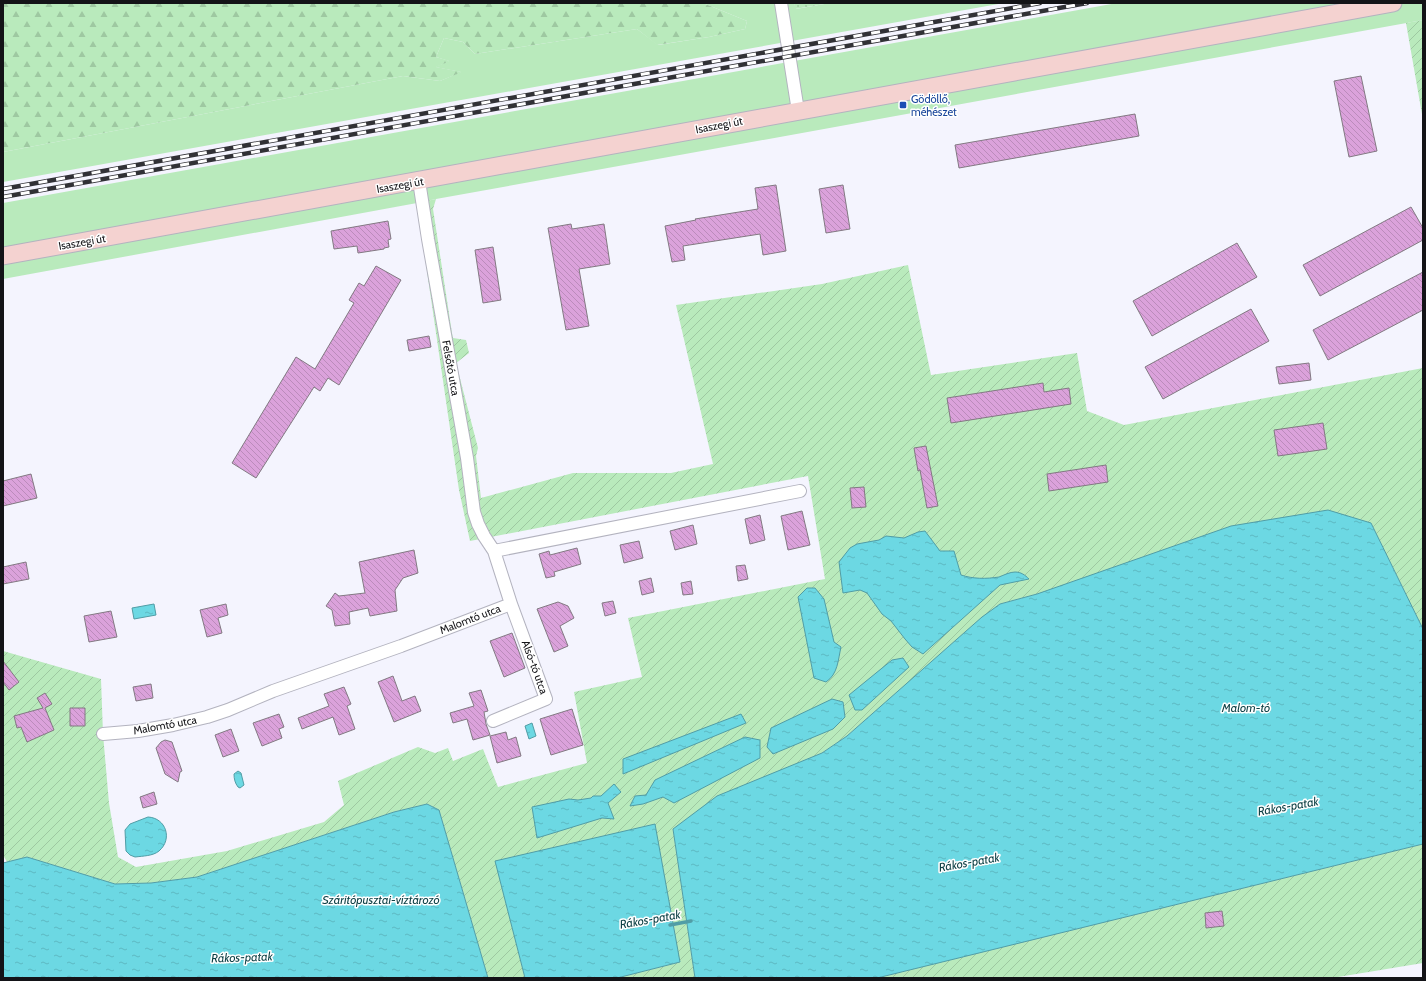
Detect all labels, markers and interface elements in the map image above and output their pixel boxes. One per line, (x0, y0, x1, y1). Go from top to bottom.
place label: Gödöllő, méhészet (911, 92, 957, 119)
marker: Gödöllő, méhészet (898, 100, 908, 110)
street label: Isaszegi út (694, 114, 744, 136)
street label: Isaszegi út (375, 174, 425, 196)
street label: Isaszegi út (57, 231, 107, 253)
street label: Felsőtó utca (439, 339, 463, 397)
street label: Malomtó utca (438, 601, 503, 637)
street label: Alsó-tó utca (519, 638, 551, 697)
water label: Malom-tó (1221, 700, 1270, 715)
street label: Malomtó utca (132, 712, 199, 737)
water label: Rákos-patak (1256, 793, 1320, 819)
water label: Rákos-patak (937, 849, 1001, 875)
water label: Száritópusztai-víztározó (322, 892, 440, 907)
water label: Rákos-patak (618, 906, 682, 932)
water label: Rákos-patak (211, 948, 274, 966)

